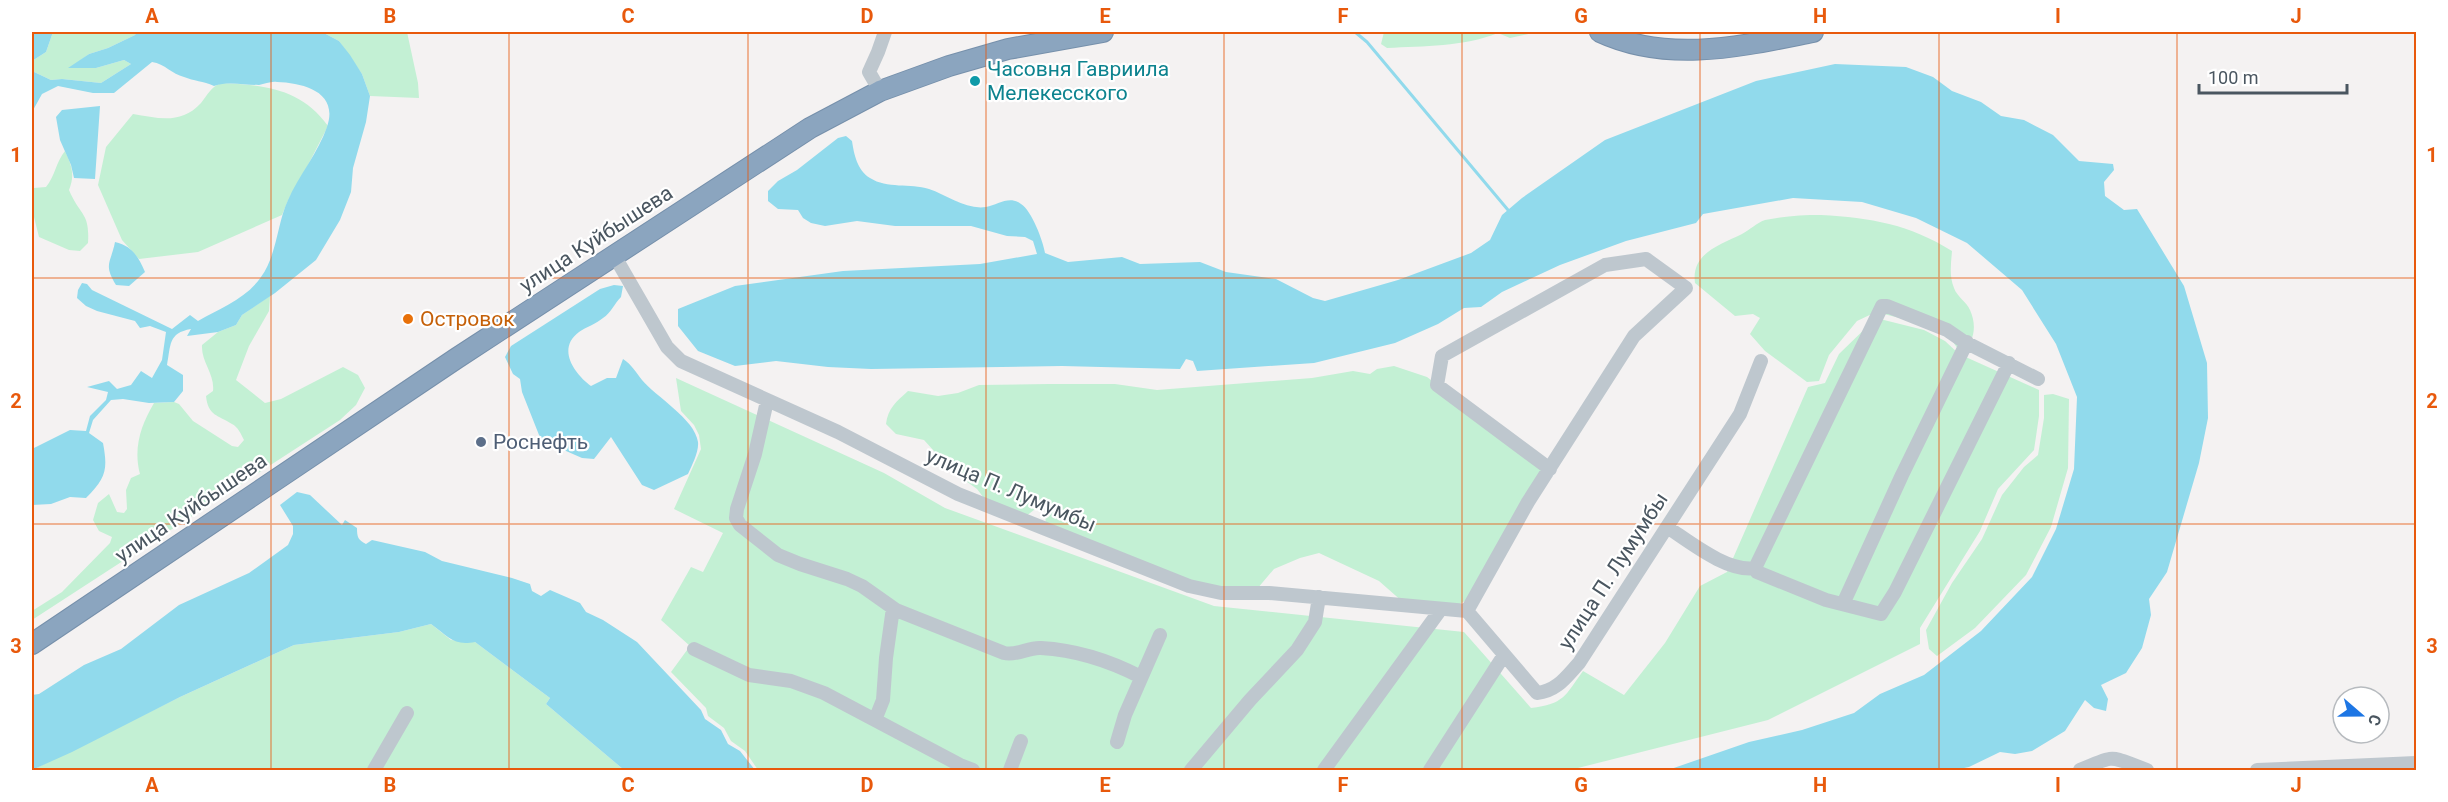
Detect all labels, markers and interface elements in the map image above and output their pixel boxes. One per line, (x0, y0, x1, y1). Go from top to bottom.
text: A (145, 4, 159, 28)
text: B (384, 4, 396, 28)
text: C (621, 4, 635, 28)
text: D (861, 4, 874, 28)
text: E (1099, 4, 1111, 28)
text: F (1338, 4, 1349, 28)
text: G (1574, 4, 1588, 28)
text: H (1813, 4, 1827, 28)
text: I (2055, 4, 2061, 28)
text: J (2290, 4, 2302, 28)
place label: Часовня Гавриила Мелекесского (987, 57, 1169, 105)
scale bar (2199, 57, 2348, 95)
text: 100 m (2208, 67, 2259, 88)
marker: Часовня Гавриила Мелекесского (968, 74, 982, 88)
text: 1 (10, 143, 22, 167)
text: 1 (2426, 143, 2438, 167)
street label: улица Куйбышева (515, 181, 677, 297)
place label: Островок (420, 307, 515, 331)
marker: Островок (401, 312, 415, 326)
text: 2 (10, 389, 22, 413)
text: 2 (2426, 389, 2438, 413)
place label: Роснефть (493, 430, 588, 454)
marker: Роснефть (474, 435, 488, 449)
street label: улица П. Лумумбы (922, 443, 1100, 537)
street label: улица Куйбышева (111, 448, 271, 568)
street label: улица П. Лумумбы (1553, 488, 1673, 654)
text: 3 (10, 634, 22, 658)
text: 3 (2426, 634, 2438, 658)
north arrow (2331, 685, 2391, 745)
text: С (2364, 712, 2385, 728)
text: A (145, 773, 159, 797)
text: B (384, 773, 396, 797)
text: C (621, 773, 635, 797)
text: D (861, 773, 874, 797)
text: E (1099, 773, 1111, 797)
text: F (1338, 773, 1349, 797)
text: G (1574, 773, 1588, 797)
text: H (1813, 773, 1827, 797)
text: I (2055, 773, 2061, 797)
text: J (2290, 773, 2302, 797)

